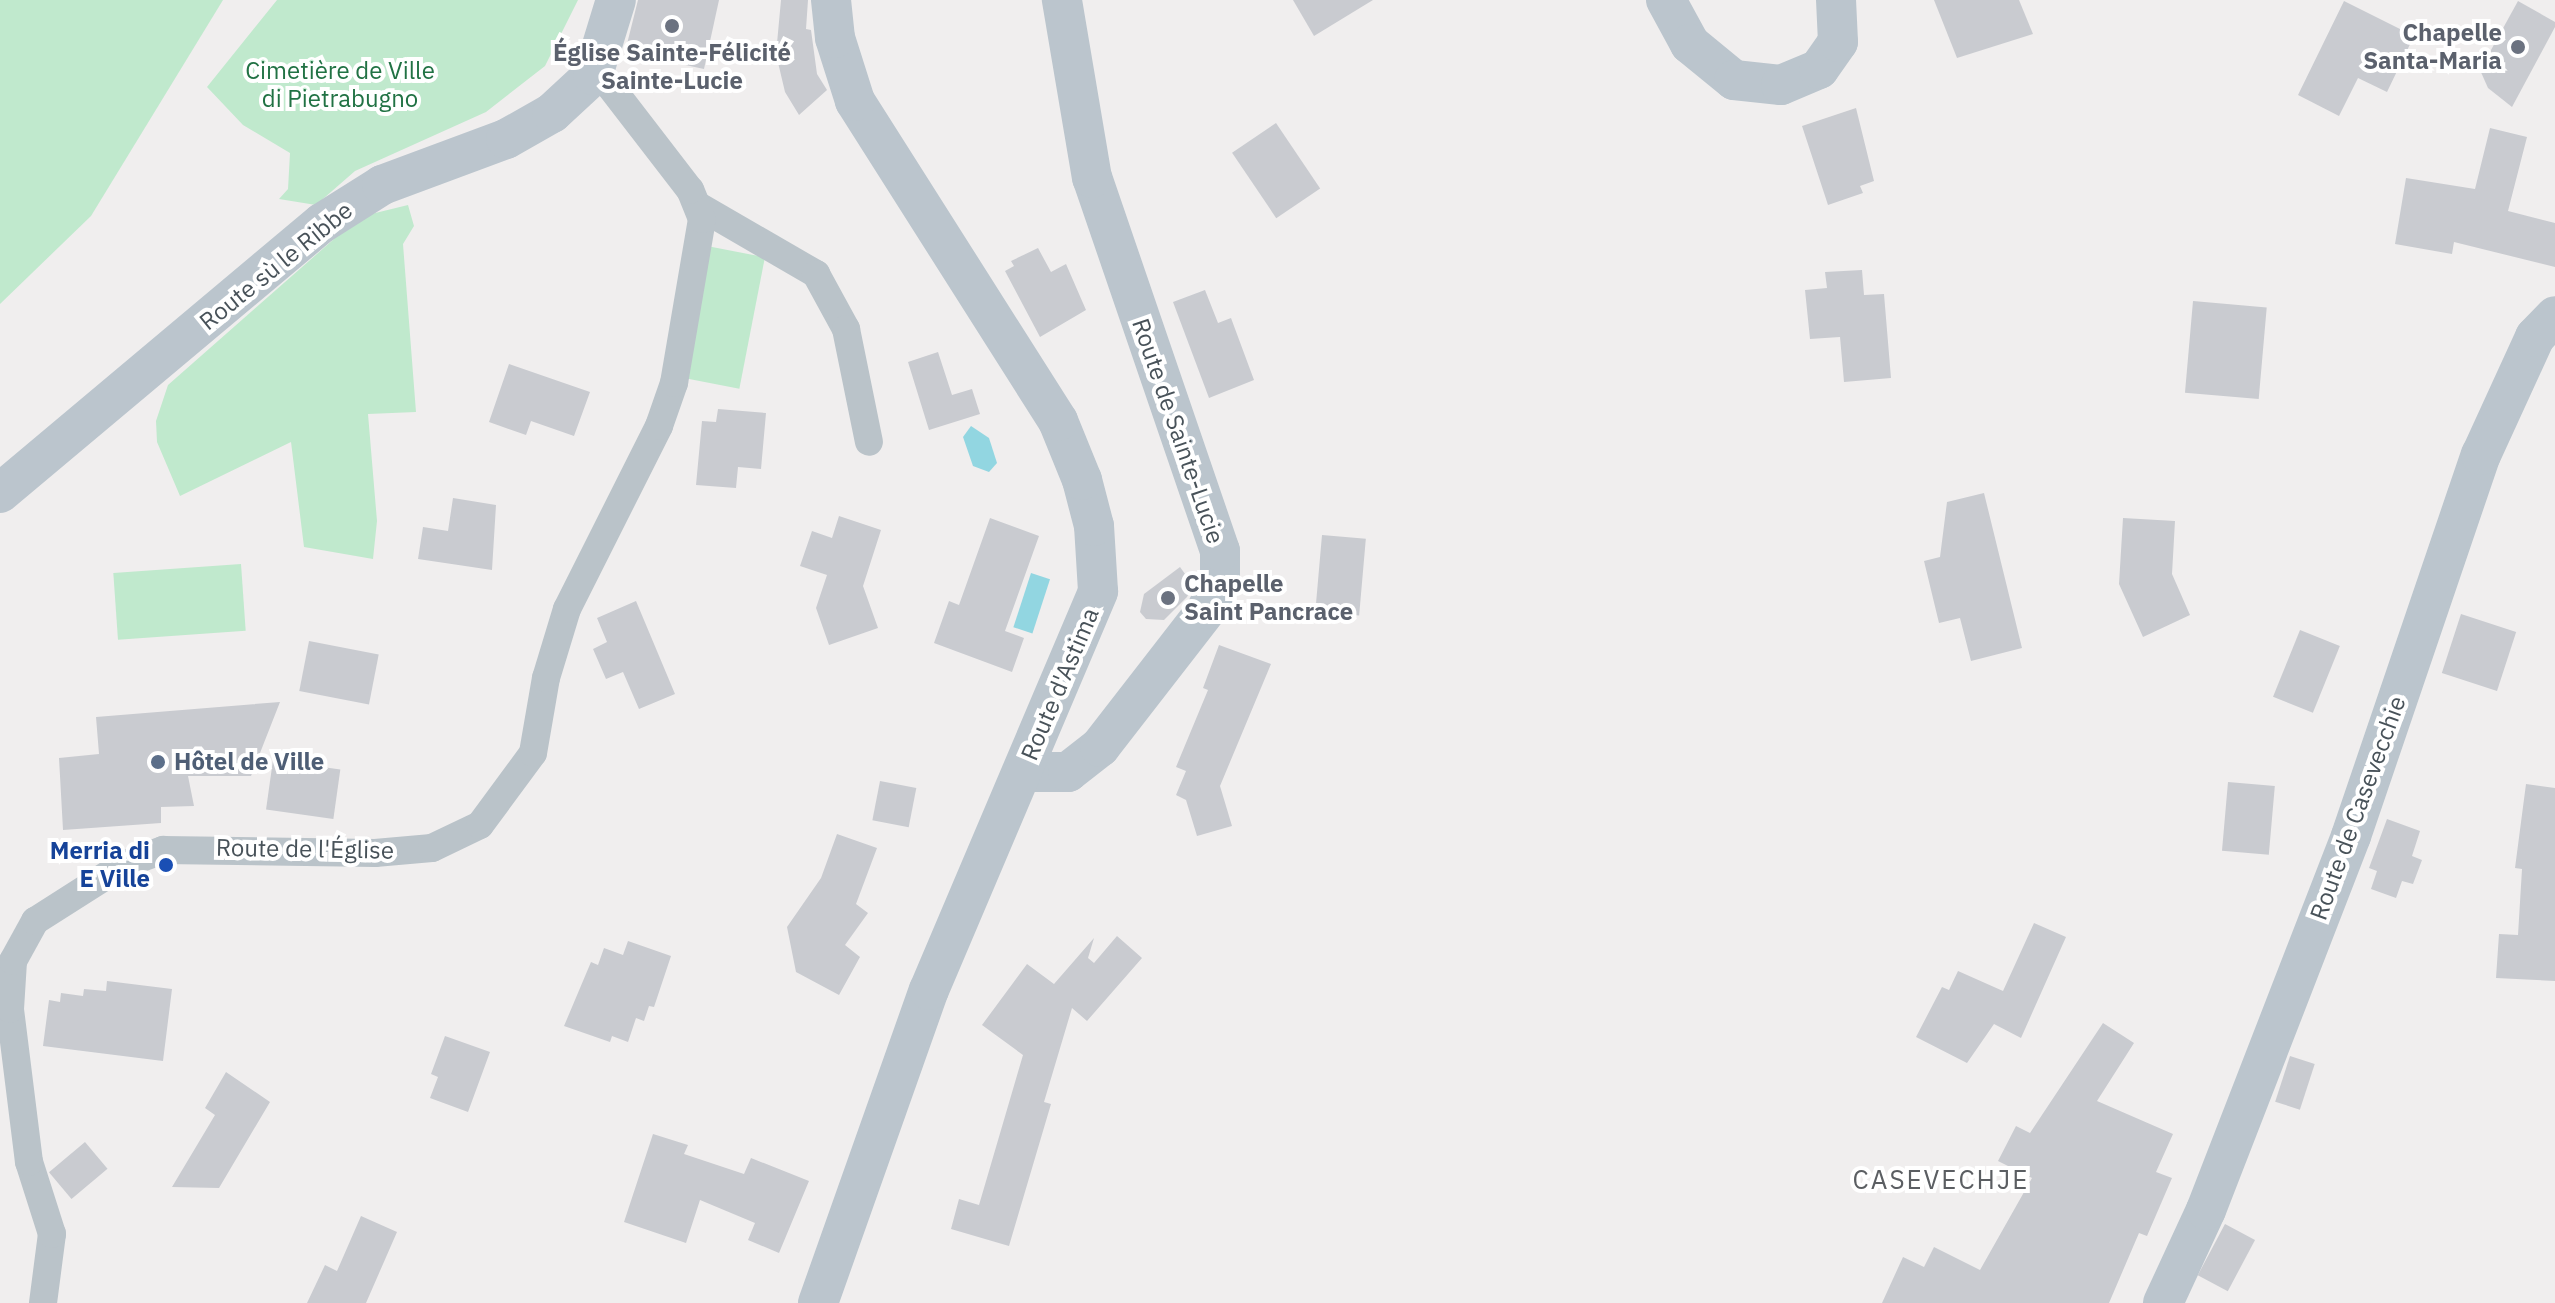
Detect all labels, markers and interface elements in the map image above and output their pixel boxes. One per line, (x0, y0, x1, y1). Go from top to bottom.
marker: Église Sainte-Félicité Sainte-Lucie (663, 17, 681, 35)
place label: Chapelle Santa-Maria (2363, 19, 2502, 75)
marker: Chapelle Santa-Maria (2509, 38, 2527, 56)
place label: Église Sainte-Félicité Sainte-Lucie (553, 39, 791, 95)
park label: Cimetière de Ville di Pietrabugno (245, 57, 435, 113)
street label: Route sù le Ribbe (194, 196, 358, 336)
street label: Route de Sainte-Lucie (1126, 315, 1230, 547)
place label: Chapelle Saint Pancrace (1184, 570, 1353, 626)
marker: Chapelle Saint Pancrace (1159, 589, 1177, 607)
street label: Route d'Astima (1015, 603, 1105, 765)
street label: Route de Casevecchie (2304, 692, 2412, 924)
place label: Hôtel de Ville (174, 748, 324, 776)
marker: Hôtel de Ville (149, 753, 167, 771)
street label: Route de l'Église (216, 833, 394, 865)
place label: Merria di E Ville (50, 837, 150, 893)
marker: Merria di E Ville (157, 856, 175, 874)
district label: CASEVECHJE (1853, 1164, 2029, 1196)

